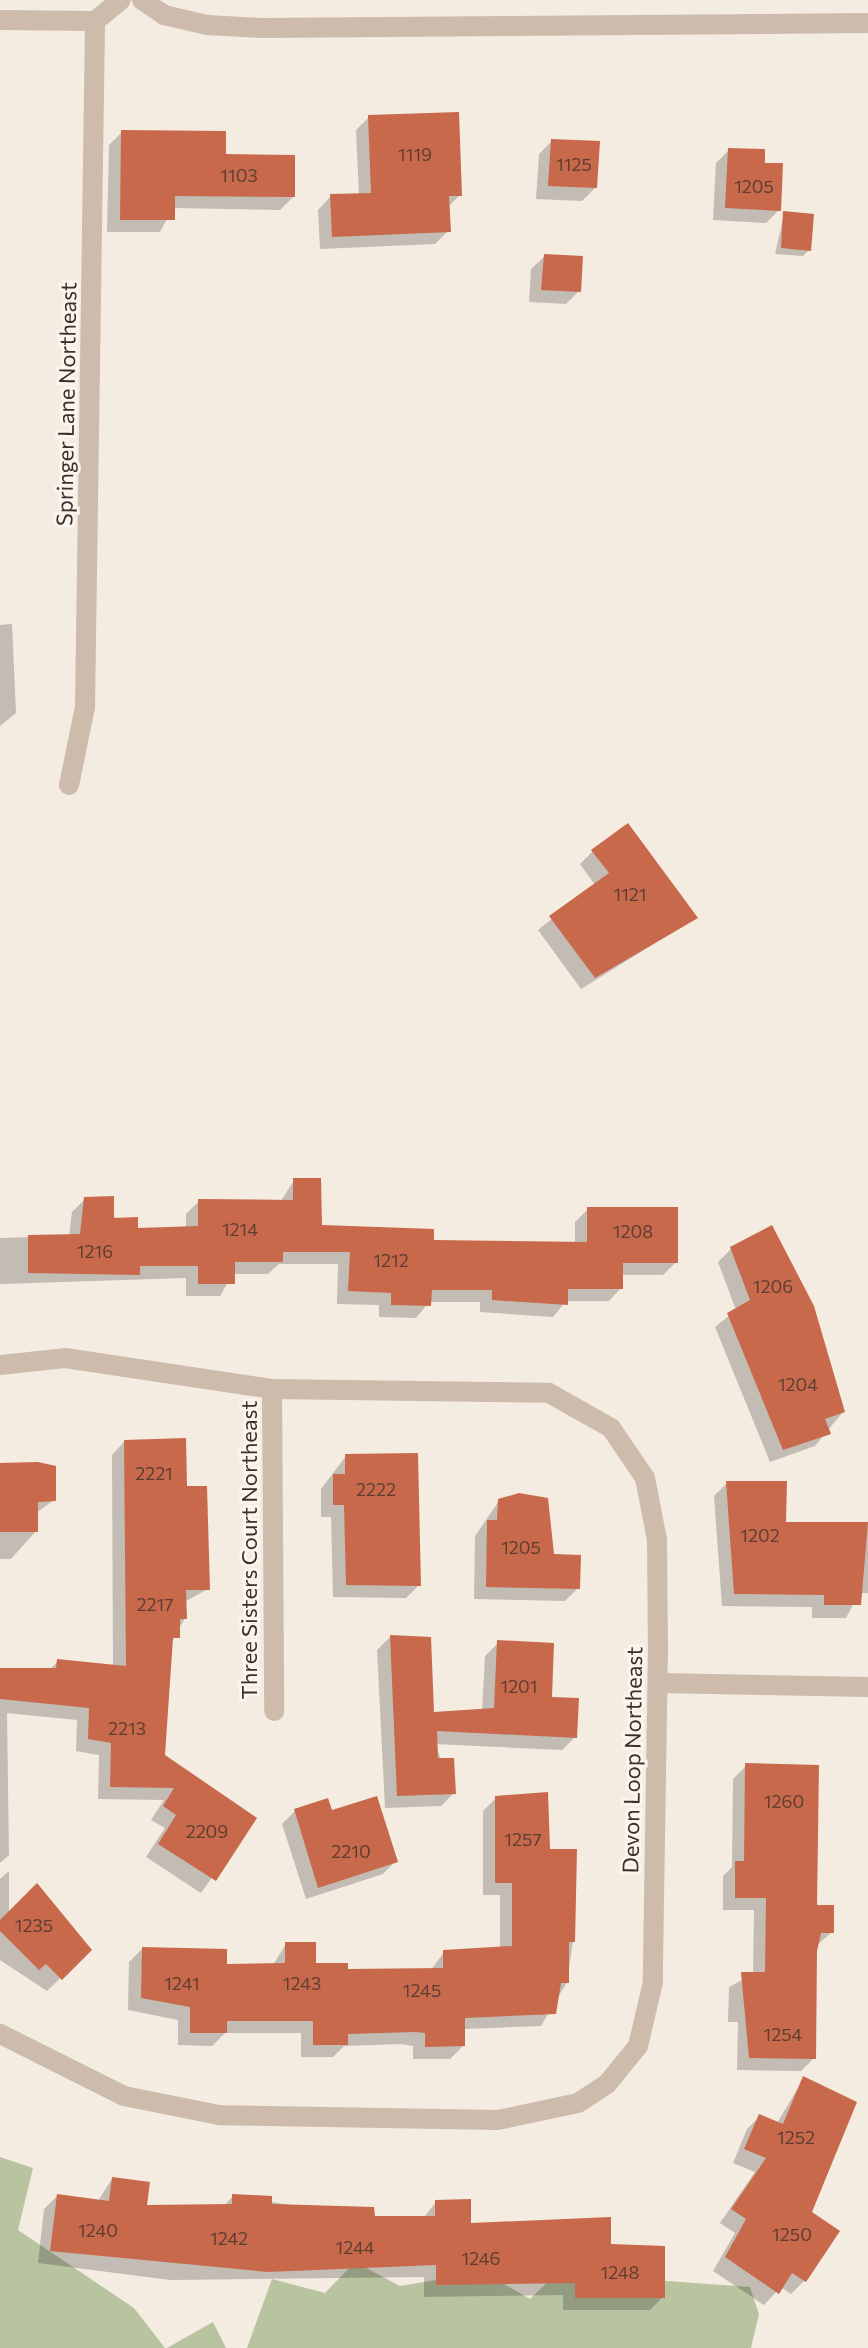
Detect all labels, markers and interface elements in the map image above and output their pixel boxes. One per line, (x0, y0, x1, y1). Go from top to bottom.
house number: 1119 (398, 143, 432, 165)
house number: 1125 (556, 153, 592, 175)
house number: 1103 (220, 164, 258, 186)
house number: 1205 (734, 175, 774, 197)
street label: Springer Lane Northeast (51, 282, 81, 526)
house number: 1121 (613, 883, 647, 905)
house number: 1214 (222, 1218, 258, 1240)
house number: 1208 (613, 1220, 653, 1242)
house number: 1216 (77, 1240, 113, 1262)
house number: 1212 (373, 1249, 409, 1271)
house number: 1206 (753, 1275, 793, 1297)
house number: 1204 (778, 1373, 818, 1395)
street label: Three Sisters Court Northeast (236, 1401, 262, 1699)
house number: 2221 (135, 1462, 173, 1484)
house number: 2222 (356, 1478, 396, 1500)
house number: 1202 (740, 1524, 780, 1546)
house number: 1205 (501, 1536, 541, 1558)
house number: 2217 (136, 1593, 174, 1615)
street label: Devon Loop Northeast (617, 1646, 647, 1874)
house number: 1201 (500, 1675, 538, 1697)
house number: 2213 (108, 1717, 146, 1739)
house number: 1260 (764, 1790, 804, 1812)
house number: 2209 (186, 1820, 228, 1842)
house number: 1257 (504, 1828, 542, 1850)
house number: 2210 (331, 1840, 371, 1862)
house number: 1235 (15, 1914, 53, 1936)
house number: 1241 (164, 1972, 200, 1994)
house number: 1243 (283, 1972, 321, 1994)
house number: 1245 (403, 1979, 441, 2001)
house number: 1254 (764, 2023, 802, 2045)
house number: 1252 (777, 2126, 815, 2148)
house number: 1240 (78, 2219, 118, 2241)
house number: 1250 (772, 2223, 812, 2245)
house number: 1242 (210, 2227, 248, 2249)
house number: 1244 (336, 2236, 374, 2258)
house number: 1246 (461, 2247, 501, 2269)
house number: 1248 (600, 2261, 640, 2283)

